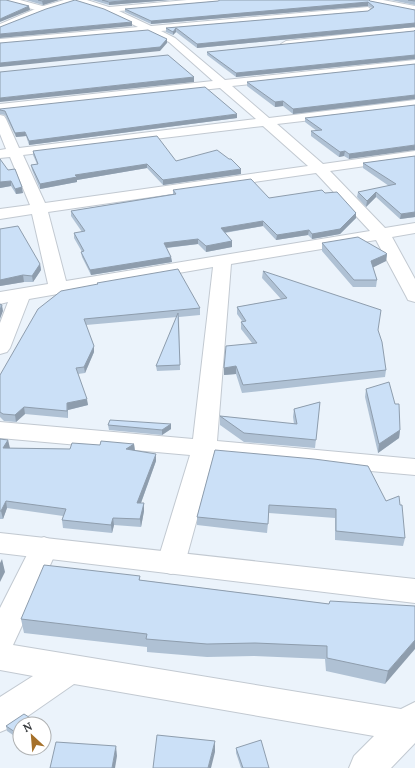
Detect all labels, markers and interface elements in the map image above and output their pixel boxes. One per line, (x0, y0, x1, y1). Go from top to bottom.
north arrow (12, 716, 52, 756)
text: N (21, 719, 35, 735)

